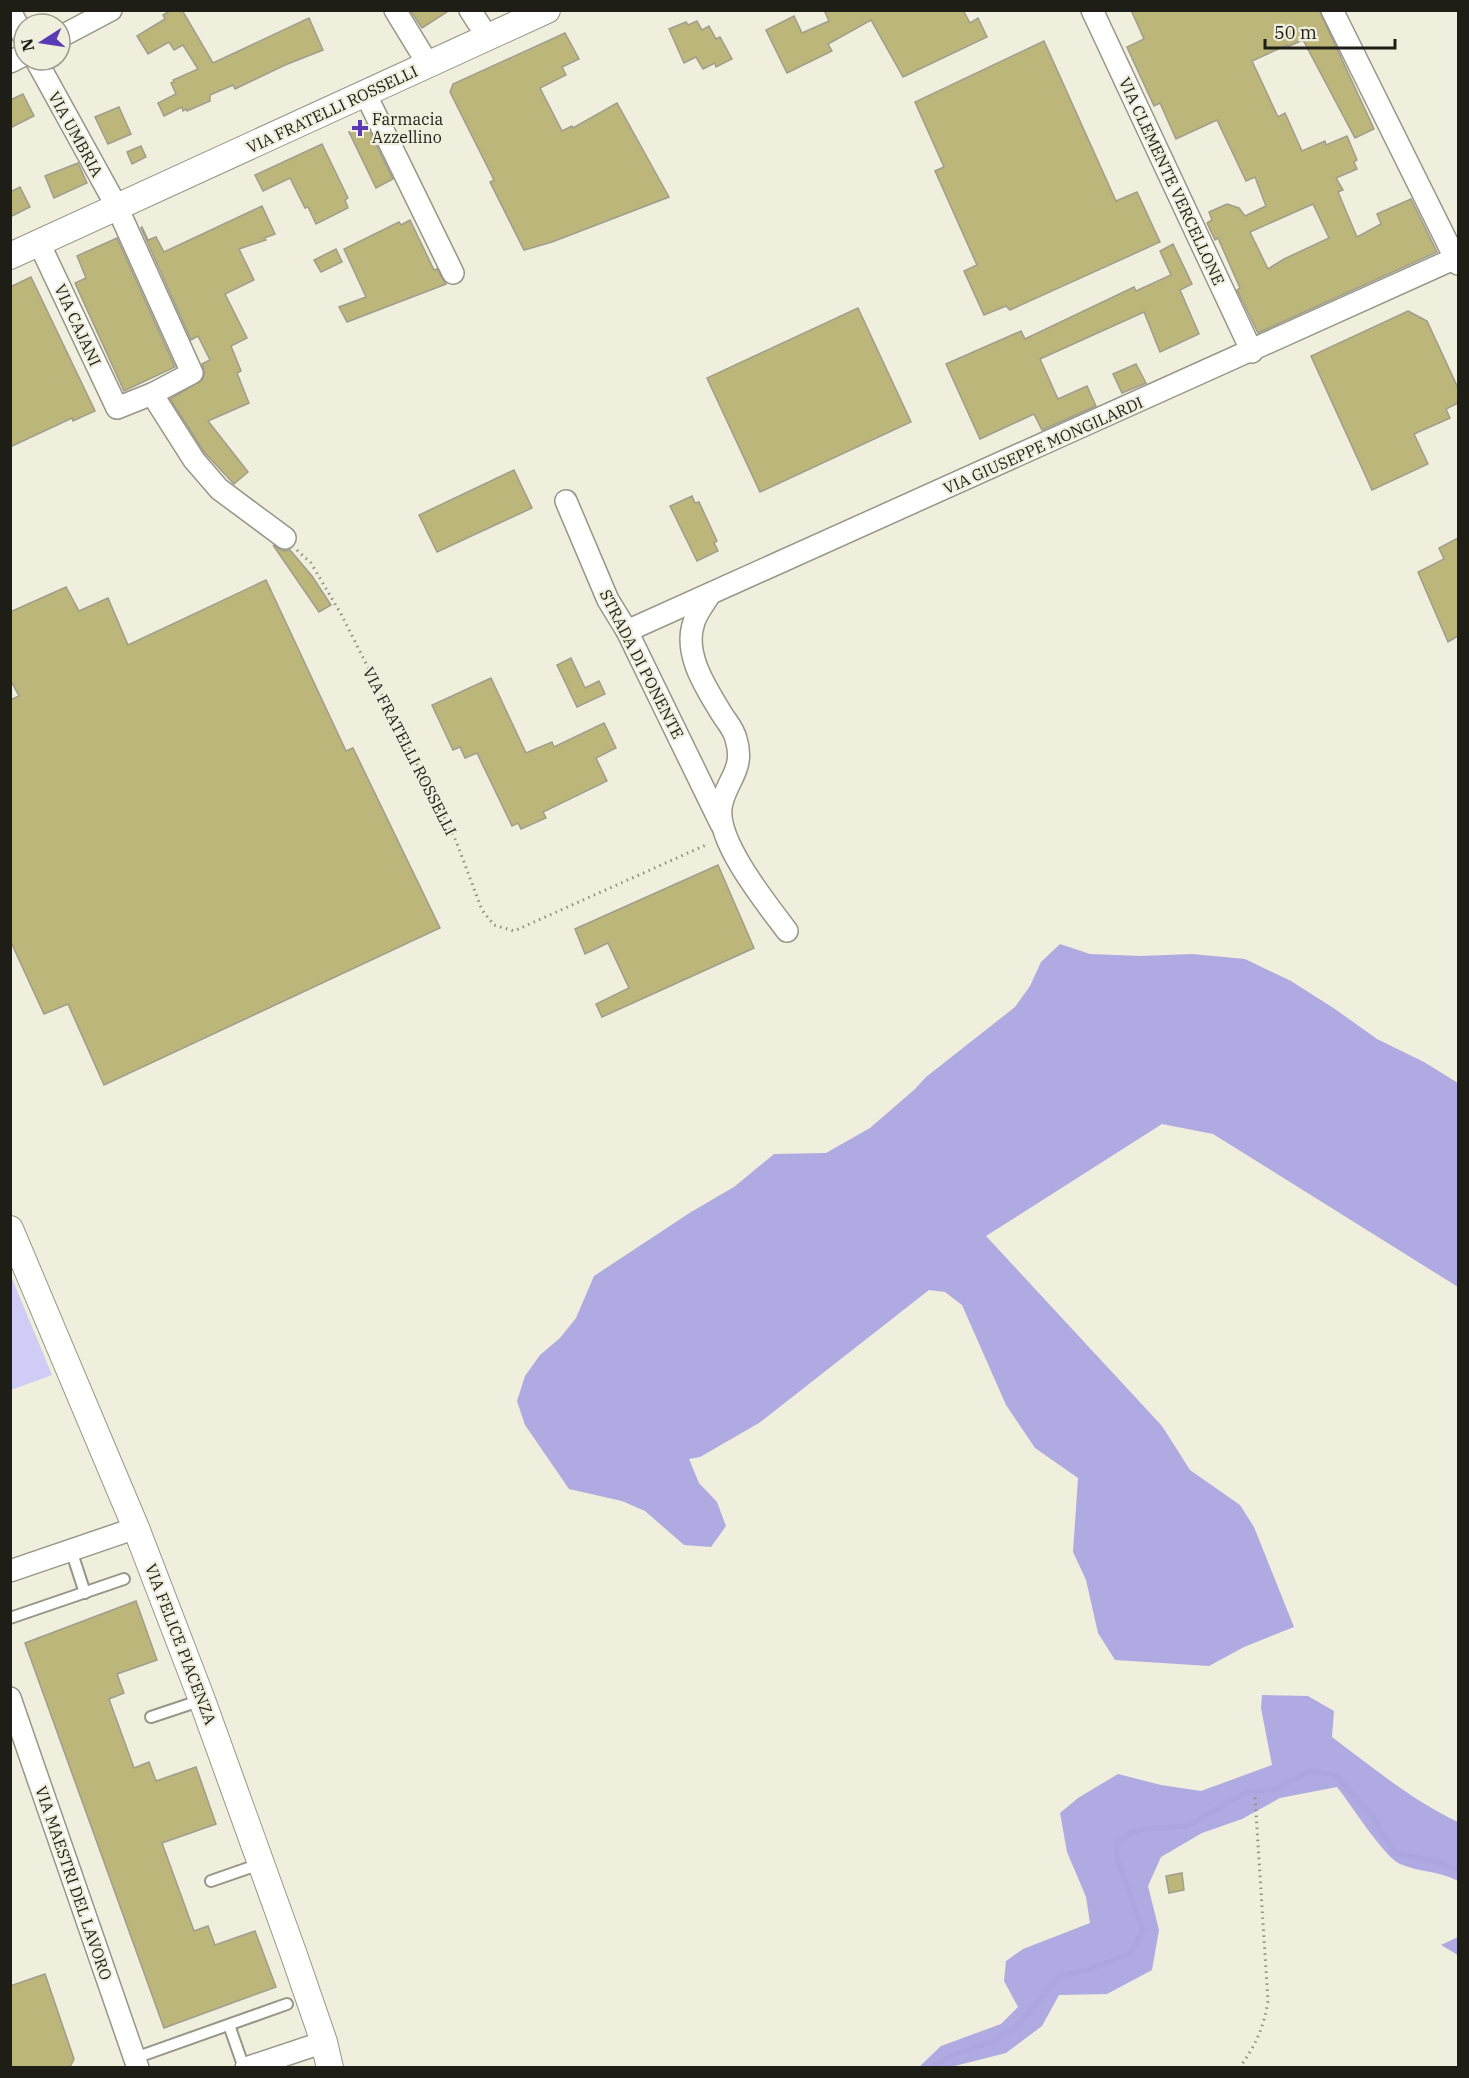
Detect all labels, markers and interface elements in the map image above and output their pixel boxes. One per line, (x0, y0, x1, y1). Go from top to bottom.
north arrow (12, 12, 72, 72)
scale bar (1265, 12, 1396, 50)
text: 50 m (1274, 21, 1317, 44)
text: N (16, 37, 38, 53)
street label: VIA FRATELLI ROSSELLI (243, 61, 421, 157)
street label: VIA CLEMENTE VERCELLONE (1115, 74, 1229, 288)
street label: VIA UMBRIA (44, 88, 108, 180)
place label: Farmacia Azzellino (372, 109, 443, 147)
marker: Farmacia Azzellino (353, 121, 367, 135)
street label: VIA CAJANI (50, 281, 106, 369)
street label: VIA GIUSEPPE MONGILARDI (940, 392, 1146, 498)
street label: STRADA DI PONENTE (596, 586, 688, 742)
street label: VIA FRATELLI ROSSELLI (359, 663, 461, 839)
street label: VIA FELICE PIACENZA (141, 1561, 221, 1727)
street label: VIA MAESTRI DEL LAVORO (31, 1783, 117, 1983)

